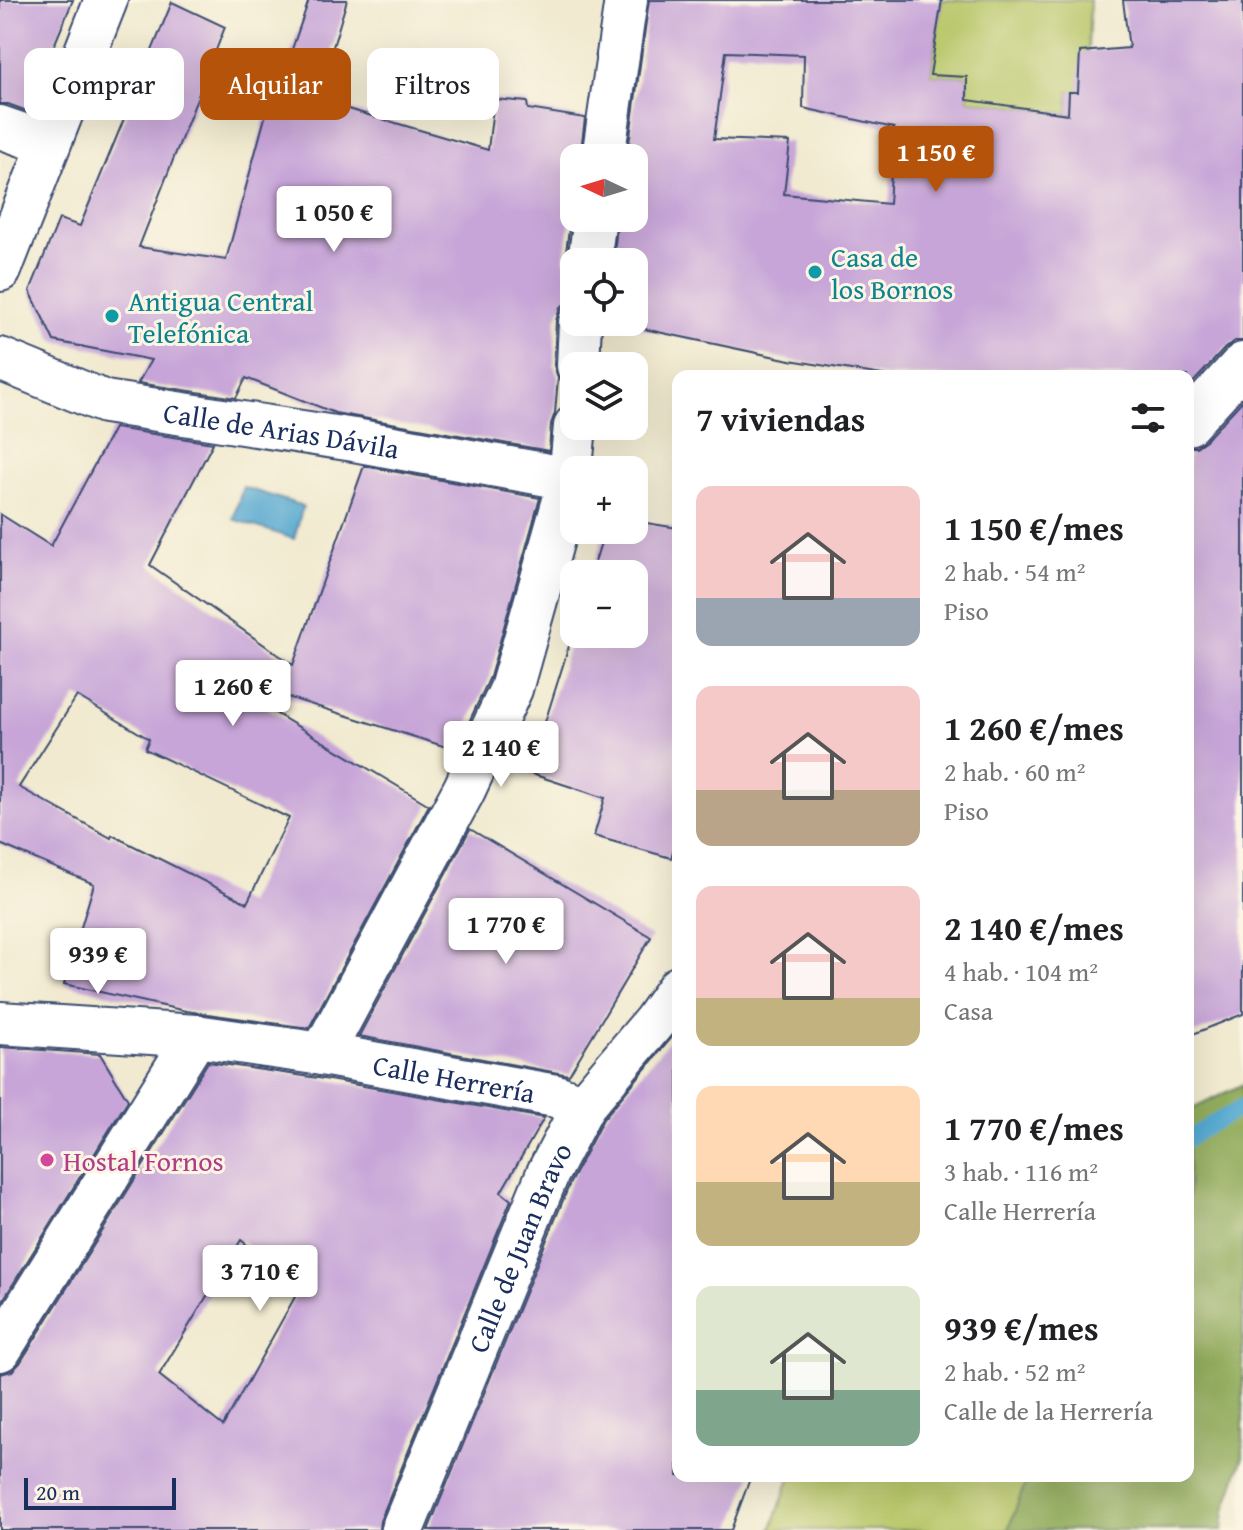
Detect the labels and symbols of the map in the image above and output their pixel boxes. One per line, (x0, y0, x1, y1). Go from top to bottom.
pin: 1 150 € (862, 126, 1010, 194)
north arrow (560, 144, 648, 232)
pin: 1 050 € (260, 186, 408, 254)
place label: Casa de los Bornos (831, 236, 953, 309)
marker: Casa de los Bornos (806, 263, 824, 281)
place label: Antigua Central Telefónica (128, 280, 313, 353)
marker: Antigua Central Telefónica (103, 307, 121, 325)
street label: Calle de Arias Dávila (161, 391, 403, 468)
pin: 1 260 € (159, 660, 307, 728)
pin: 2 140 € (427, 721, 575, 789)
pin: 1 770 € (432, 898, 580, 966)
pin: 939 € (42, 928, 154, 996)
street label: Calle Herrería (370, 1043, 539, 1112)
street label: Calle de Juan Bravo (456, 1135, 581, 1358)
place label: Hostal Fornos (63, 1140, 224, 1181)
marker: Hostal Fornos (38, 1151, 56, 1169)
pin: 3 710 € (186, 1245, 334, 1313)
scale bar (24, 1474, 176, 1510)

